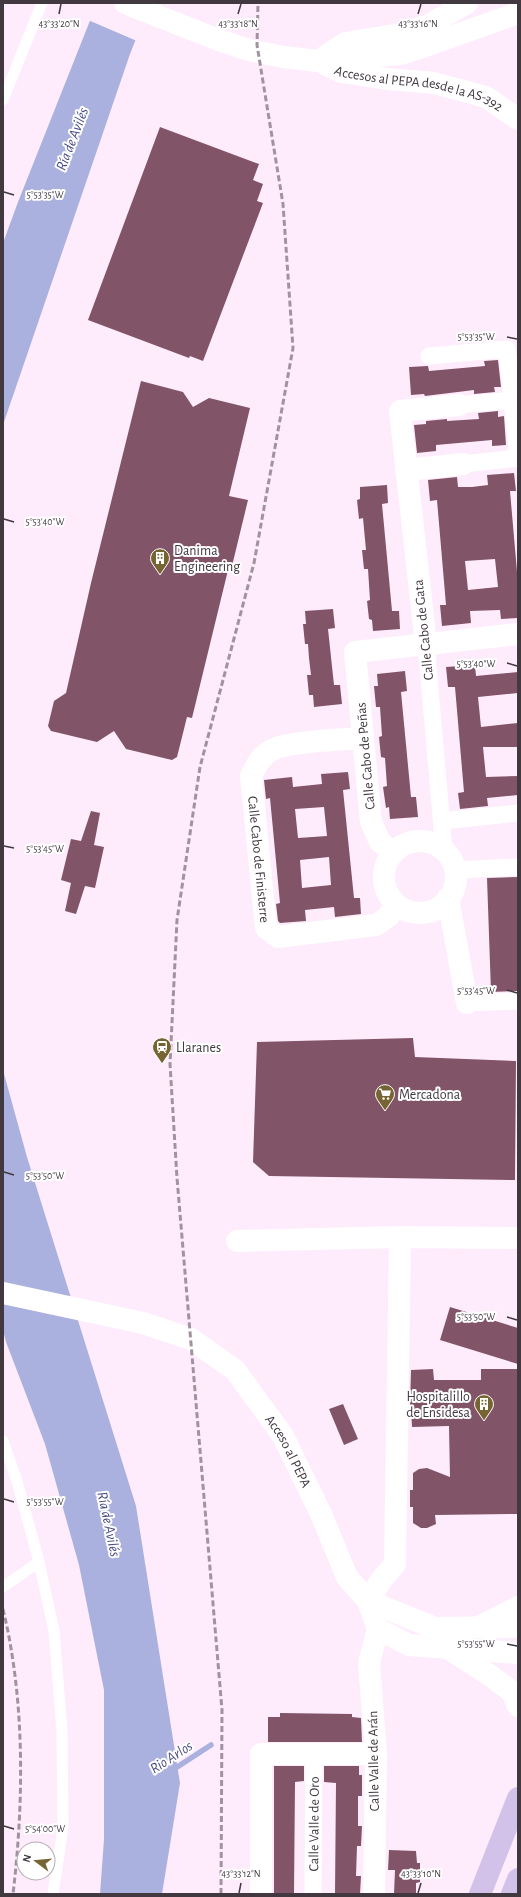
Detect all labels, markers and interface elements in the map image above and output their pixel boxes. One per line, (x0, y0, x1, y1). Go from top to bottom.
text: 43°33'20"N (38, 19, 80, 29)
text: 43°33'18"N (218, 19, 258, 29)
text: 43°33'16"N (398, 19, 438, 29)
street label: Accesos al PEPA desde la AS-392 (332, 63, 505, 114)
water label: Ría de Avilés (54, 105, 91, 173)
text: 5°53'35"W (26, 190, 64, 200)
text: 5°53'35"W (457, 332, 495, 342)
text: 5°53'40"W (25, 517, 65, 527)
place label: Danima Engineering (174, 544, 240, 574)
building icon: Danima Engineering (149, 547, 171, 575)
street label: Calle Cabo de Gata (412, 578, 436, 681)
text: 5°53'40"W (456, 659, 496, 669)
street label: Calle Cabo de Peñas (354, 702, 378, 810)
street label: Calle Cabo de Finisterre (245, 795, 271, 923)
text: 5°53'45"W (26, 844, 64, 854)
text: 5°53'45"W (457, 986, 495, 996)
station icon: Llaranes (151, 1036, 173, 1064)
place label: Llaranes (176, 1041, 221, 1055)
supermarket icon: Mercadona (374, 1083, 396, 1111)
place label: Mercadona (399, 1088, 461, 1102)
text: 5°53'50"W (26, 1171, 64, 1181)
text: 5°53'50"W (457, 1312, 495, 1322)
place label: Hospitalillo de Ensidesa (406, 1390, 471, 1420)
building icon: Hospitalillo de Ensidesa (473, 1393, 495, 1421)
street label: Acceso al PEPA (262, 1413, 313, 1490)
water label: Ría de Avilés (94, 1490, 123, 1558)
text: 5°53'55"W (26, 1497, 64, 1507)
text: 5°53'55"W (457, 1639, 495, 1649)
street label: Calle Valle de Arán (366, 1711, 382, 1811)
water label: Rio Arlos (147, 1738, 195, 1777)
street label: Calle Valle de Oro (307, 1776, 322, 1872)
text: 5°54'00"W (25, 1824, 65, 1834)
north arrow (16, 1841, 56, 1881)
text: N (21, 1853, 33, 1864)
text: 43°33'12"N (221, 1869, 261, 1879)
text: 43°33'10"N (401, 1869, 441, 1879)

